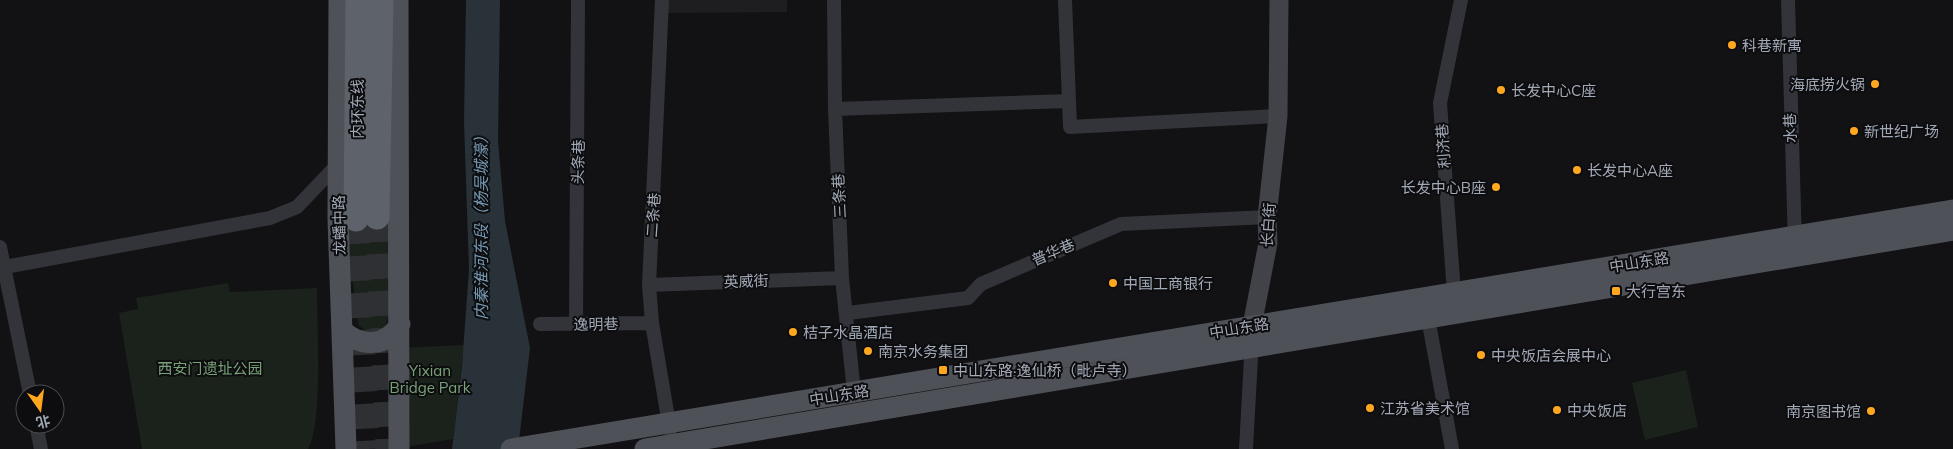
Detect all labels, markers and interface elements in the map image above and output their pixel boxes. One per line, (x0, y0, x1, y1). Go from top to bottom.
place label: 科巷新寓 (1742, 36, 1802, 55)
marker: 科巷新寓 (1726, 39, 1738, 51)
place label: 海底捞火锅 (1790, 75, 1865, 94)
marker: 海底捞火锅 (1869, 78, 1881, 90)
street label: 内环东线 (348, 79, 367, 139)
place label: 长发中心C座 (1511, 81, 1596, 100)
marker: 长发中心C座 (1495, 84, 1507, 96)
street label: 水巷 (1780, 113, 1800, 143)
place label: 新世纪广场 (1864, 122, 1939, 141)
street label: 利济巷 (1432, 123, 1454, 169)
marker: 新世纪广场 (1848, 125, 1860, 137)
water label: 内秦淮河东段（杨吴城濠） (471, 128, 491, 320)
street label: 头条巷 (568, 139, 588, 185)
place label: 长发中心A座 (1587, 161, 1673, 180)
marker: 长发中心A座 (1571, 164, 1583, 176)
street label: 三条巷 (828, 173, 850, 219)
place label: 长发中心B座 (1401, 178, 1486, 197)
marker: 长发中心B座 (1490, 181, 1502, 193)
street label: 二条巷 (642, 192, 664, 238)
street label: 龙蟠中路 (329, 195, 349, 255)
street label: 长白街 (1257, 202, 1279, 248)
street label: 普华巷 (1029, 234, 1077, 270)
street label: 中山东路 (1608, 248, 1670, 276)
street label: 英威街 (723, 271, 769, 291)
place label: 中国工商银行 (1123, 274, 1213, 293)
marker: 中国工商银行 (1107, 277, 1119, 289)
place label: 大行宫东 (1626, 282, 1686, 301)
marker: 大行宫东 (1610, 285, 1622, 297)
street label: 逸明巷 (573, 314, 619, 334)
street label: 中山东路 (1208, 314, 1270, 342)
place label: 桔子水晶酒店 (803, 323, 893, 342)
marker: 桔子水晶酒店 (787, 326, 799, 338)
place label: 南京水务集团 (878, 342, 968, 361)
marker: 南京水务集团 (862, 345, 874, 357)
place label: 中央饭店会展中心 (1491, 346, 1611, 365)
marker: 中央饭店会展中心 (1475, 349, 1487, 361)
park label: 西安门遗址公园 (157, 359, 263, 378)
park label: Yixian Bridge Park (390, 361, 471, 397)
place label: 中山东路·逸仙桥（毗卢寺） (953, 361, 1136, 380)
marker: 中山东路·逸仙桥（毗卢寺） (937, 364, 949, 376)
street label: 中山东路 (808, 381, 870, 409)
north arrow (15, 384, 65, 434)
place label: 江苏省美术馆 (1380, 399, 1470, 418)
place label: 中央饭店 (1567, 401, 1627, 420)
marker: 江苏省美术馆 (1364, 402, 1376, 414)
place label: 南京图书馆 (1786, 402, 1861, 421)
marker: 中央饭店 (1551, 404, 1563, 416)
marker: 南京图书馆 (1865, 405, 1877, 417)
text: 北 (34, 411, 52, 432)

